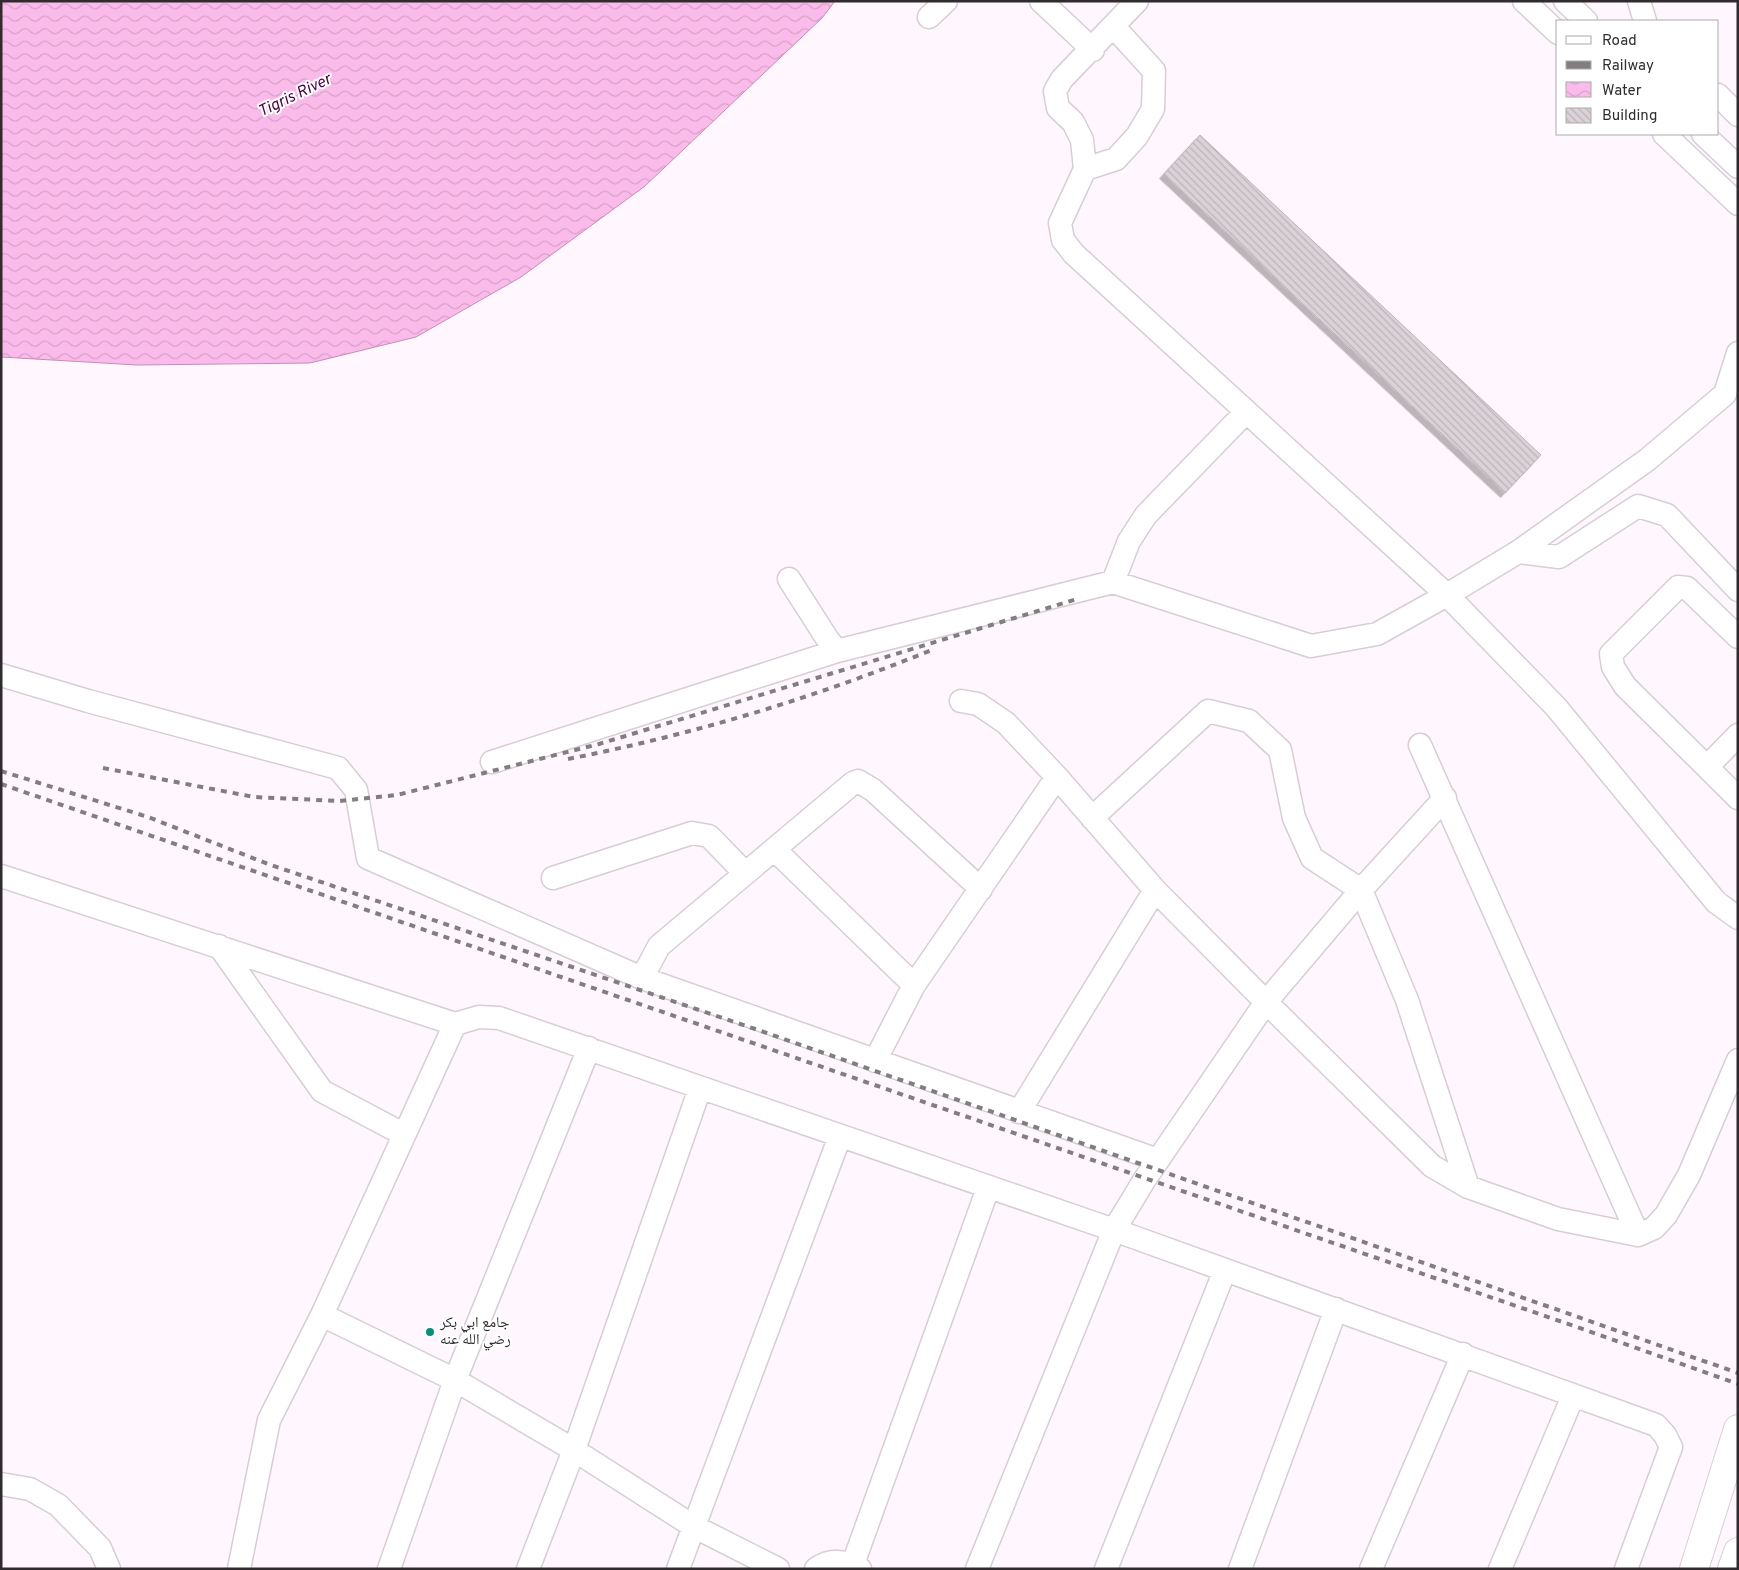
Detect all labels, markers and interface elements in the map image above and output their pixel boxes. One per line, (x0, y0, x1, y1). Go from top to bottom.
legend (1556, 20, 1719, 135)
text: Road (1602, 32, 1637, 51)
text: Railway (1602, 57, 1654, 76)
water label: Tigris River (255, 69, 336, 122)
text: Water (1602, 82, 1642, 101)
text: Building (1602, 107, 1657, 126)
place label: جامع ابي بكر رضي الله عنه (439, 1314, 511, 1350)
marker: جامع ابي بكر رضي الله عنه (424, 1326, 436, 1338)

